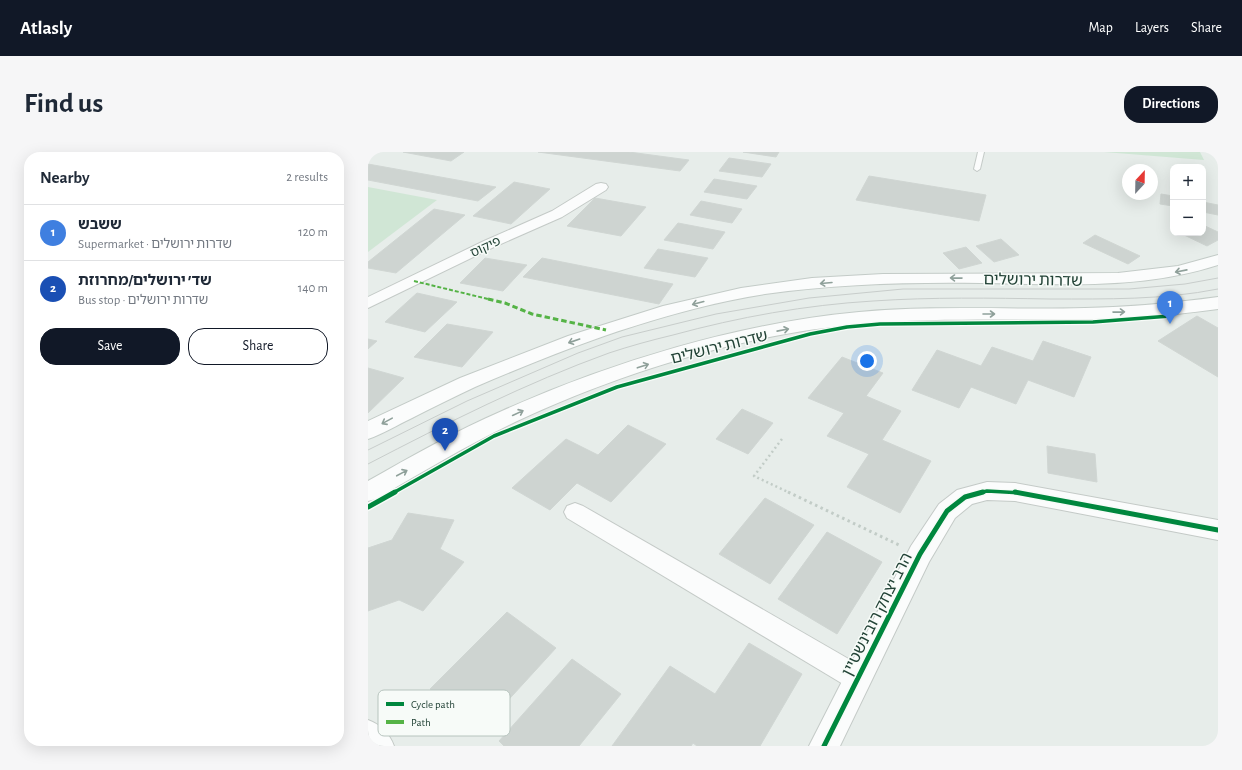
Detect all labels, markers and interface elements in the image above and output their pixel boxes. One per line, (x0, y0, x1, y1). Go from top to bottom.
text: Atlasly (20, 19, 72, 38)
text: Map (1088, 21, 1113, 35)
text: Layers (1135, 21, 1169, 35)
text: Share (1191, 21, 1222, 35)
button: Directions (1124, 86, 1218, 123)
text: Find us (24, 90, 103, 118)
north arrow (1122, 164, 1158, 200)
map controls (1170, 164, 1206, 236)
button: + (1170, 164, 1206, 200)
text: Nearby (40, 169, 90, 186)
text: 2 results (286, 171, 328, 184)
button: − (1170, 200, 1206, 236)
text: ששבש (78, 217, 122, 232)
text: 1 (51, 226, 55, 239)
text: 120 m (298, 226, 328, 239)
street label: פיקוס (468, 235, 503, 260)
text: Supermarket · שדרות ירושלים (78, 238, 232, 251)
one-way arrow (1175, 268, 1188, 276)
street label: שדרות ירושלים (983, 271, 1083, 289)
text: שד׳ ירושלים/מחרוזת (78, 273, 212, 288)
one-way arrow (950, 274, 963, 282)
one-way arrow (820, 279, 833, 286)
text: 2 (50, 282, 56, 295)
text: 140 m (298, 282, 328, 295)
pin: 1 (1157, 291, 1183, 324)
text: Bus stop · שדרות ירושלים (78, 294, 208, 307)
one-way arrow (692, 300, 705, 307)
one-way arrow (1112, 308, 1125, 316)
one-way arrow (982, 310, 995, 318)
one-way arrow (776, 326, 789, 334)
street label: שדרות ירושלים (669, 327, 769, 367)
button: Save (40, 328, 180, 365)
button: Share (188, 328, 328, 365)
one-way arrow (568, 338, 580, 346)
your location (857, 351, 877, 371)
one-way arrow (637, 362, 649, 370)
one-way arrow (511, 409, 523, 417)
one-way arrow (381, 417, 393, 425)
pin: 2 (432, 418, 458, 451)
one-way arrow (396, 469, 408, 476)
street label: הרב יצחק רובינשטיין (839, 550, 915, 679)
legend (378, 690, 510, 736)
text: Cycle path (411, 699, 455, 710)
text: Path (411, 717, 431, 728)

